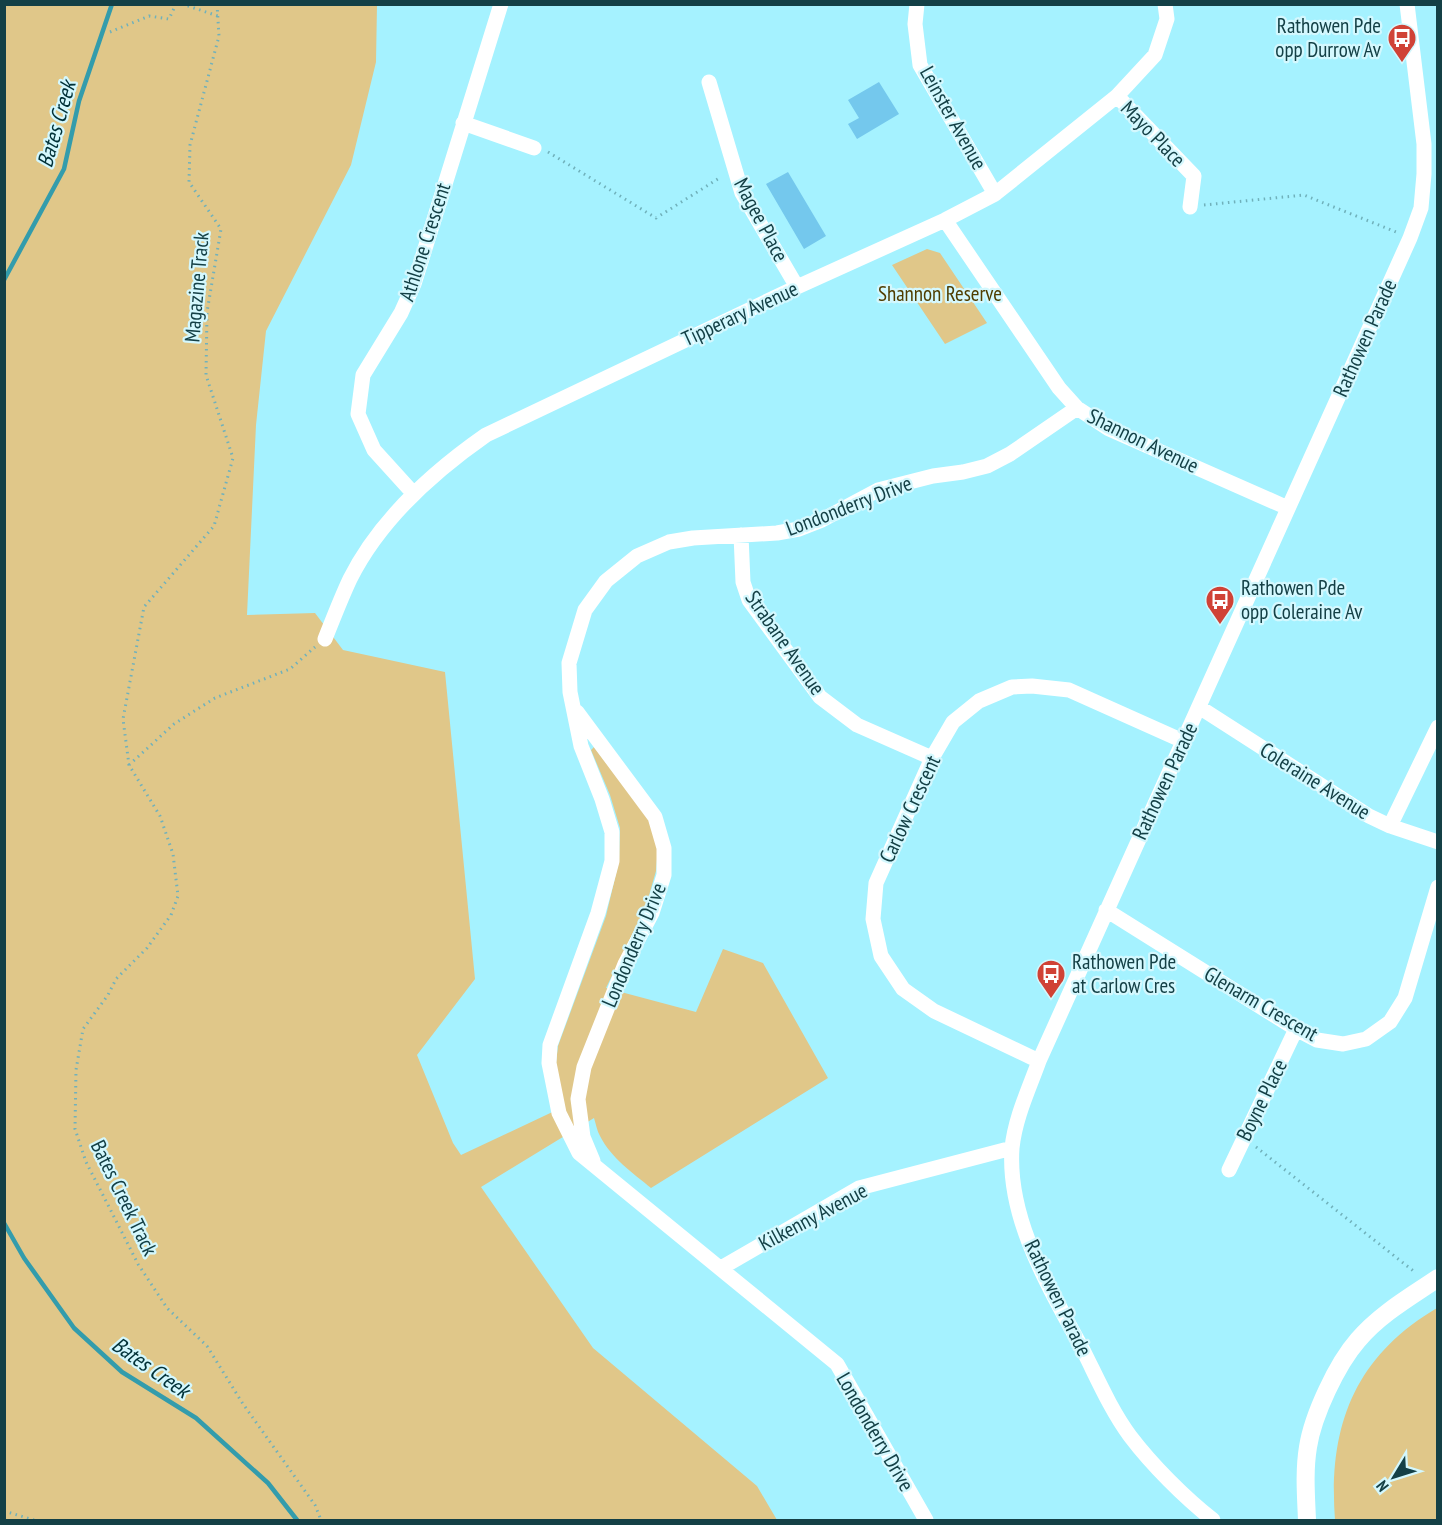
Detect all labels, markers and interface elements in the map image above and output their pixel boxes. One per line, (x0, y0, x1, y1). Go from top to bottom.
place label: Rathowen Pde opp Durrow Av (1275, 12, 1382, 63)
bus stop icon: Rathowen Pde opp Durrow Av (1386, 22, 1418, 64)
street label: Leinster Avenue (914, 61, 993, 174)
water label: Bates Creek (30, 75, 82, 170)
street label: Mayo Place (1115, 95, 1191, 172)
street label: Magee Place (728, 173, 795, 266)
street label: Athlone Crescent (393, 179, 456, 304)
street label: Magazine Track (178, 231, 215, 343)
street label: Tipperary Avenue (677, 275, 802, 352)
street label: Rathowen Parade (1327, 275, 1403, 401)
park label: Shannon Reserve (878, 280, 1002, 307)
street label: Shannon Avenue (1083, 402, 1203, 479)
street label: Londonderry Drive (782, 469, 916, 542)
place label: Rathowen Pde opp Coleraine Av (1241, 574, 1363, 625)
bus stop icon: Rathowen Pde opp Coleraine Av (1204, 584, 1236, 626)
street label: Strabane Avenue (740, 585, 831, 700)
street label: Rathowen Parade (1126, 718, 1203, 844)
street label: Coleraine Avenue (1255, 736, 1376, 825)
street label: Carlow Crescent (873, 751, 946, 867)
street label: Londonderry Drive (595, 878, 672, 1011)
place label: Rathowen Pde at Carlow Cres (1072, 948, 1176, 999)
bus stop icon: Rathowen Pde at Carlow Cres (1035, 958, 1067, 1000)
street label: Glenarm Crescent (1199, 960, 1323, 1047)
street label: Boyne Place (1230, 1055, 1293, 1145)
street label: Bates Creek Track (85, 1136, 164, 1260)
street label: Kilkenny Avenue (754, 1177, 872, 1256)
street label: Rathowen Parade (1019, 1235, 1098, 1360)
water label: Bates Creek (107, 1330, 197, 1405)
street label: Londonderry Drive (831, 1368, 920, 1496)
north arrow (1364, 1447, 1424, 1507)
text: N (1372, 1477, 1393, 1496)

